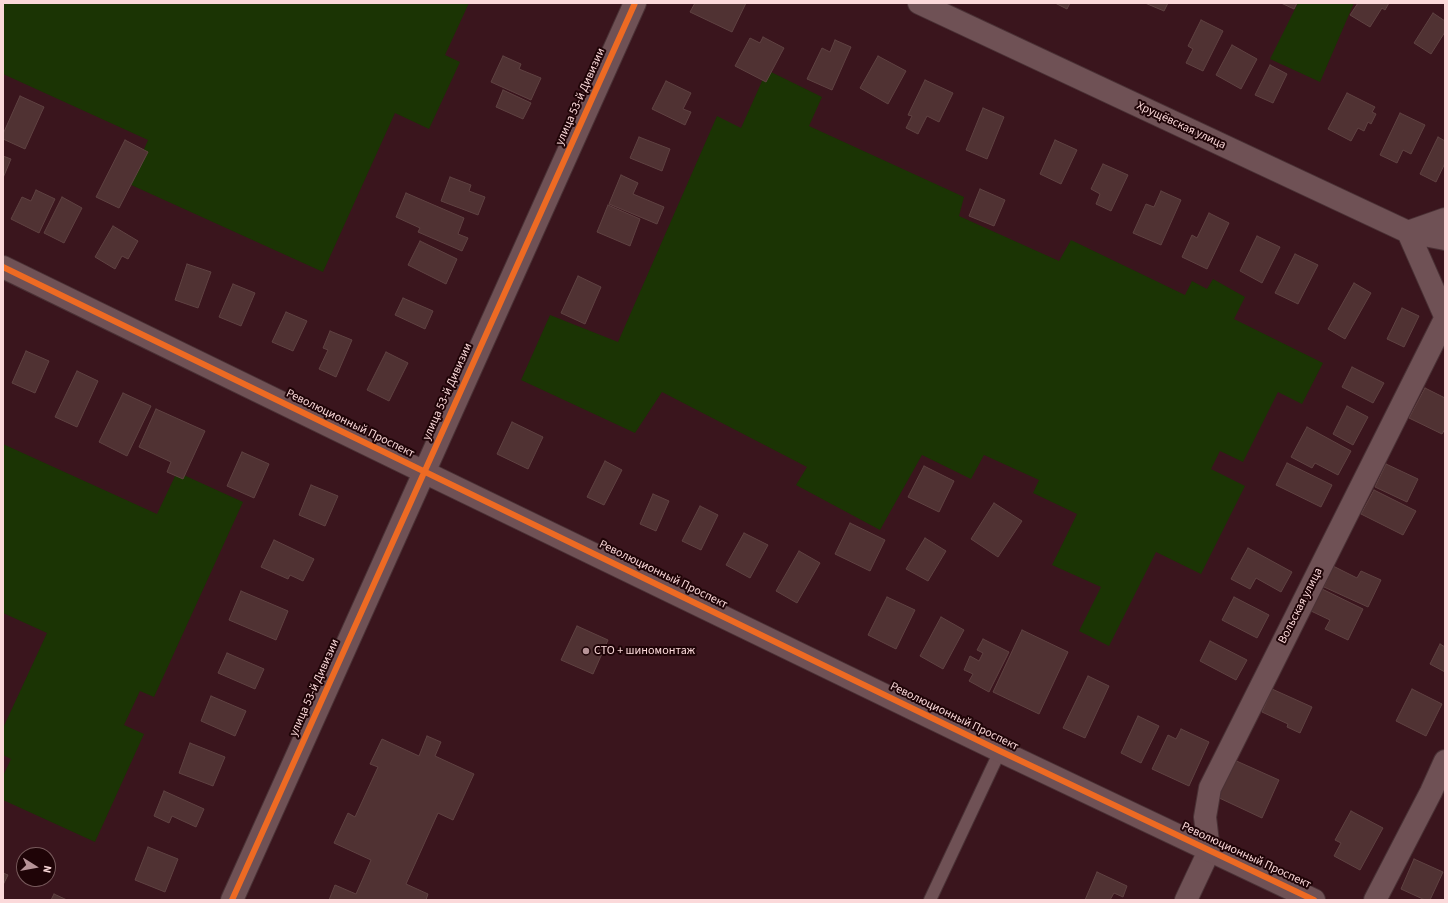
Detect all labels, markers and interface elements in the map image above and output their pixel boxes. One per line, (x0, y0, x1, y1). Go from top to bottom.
street label: улица 53-й Дивизии (553, 46, 609, 148)
street label: Хрущёвская улица (1134, 99, 1228, 153)
street label: улица 53-й Дивизии (420, 341, 476, 443)
street label: Революционный Проспект (283, 387, 417, 461)
street label: Революционный Проспект (596, 538, 730, 612)
street label: Вольская улица (1276, 566, 1326, 646)
street label: улица 53-й Дивизии (287, 637, 343, 739)
place label: СТО + шиномонтаж (594, 644, 695, 658)
marker: СТО + шиномонтаж (581, 646, 591, 656)
street label: Революционный Проспект (887, 680, 1021, 754)
street label: Революционный Проспект (1179, 820, 1313, 892)
north arrow (16, 847, 56, 887)
text: N (39, 864, 55, 874)

